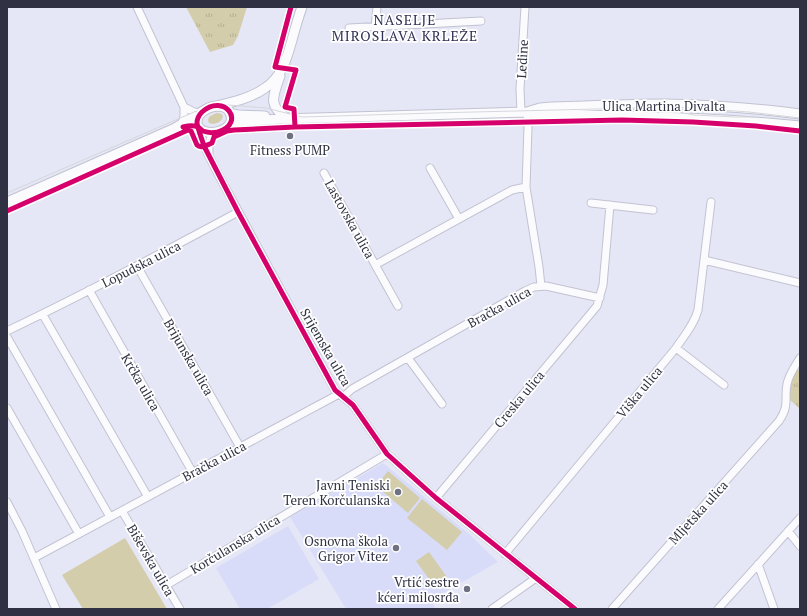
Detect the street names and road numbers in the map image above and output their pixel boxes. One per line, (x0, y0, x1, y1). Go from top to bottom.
street label: Ledine (512, 39, 532, 79)
street label: Ulica Martina Divalta (603, 97, 726, 115)
street label: Lastovska ulica (321, 176, 379, 262)
street label: Lopudska ulica (98, 236, 184, 292)
street label: Bračka ulica (464, 282, 534, 332)
street label: Srijemska ulica (296, 305, 356, 390)
street label: Brijunska ulica (160, 315, 218, 399)
street label: Krčka ulica (117, 350, 165, 414)
street label: Viška ulica (612, 362, 666, 422)
street label: Creska ulica (490, 366, 549, 432)
street label: Bračka ulica (179, 436, 249, 485)
street label: Mljetska ulica (664, 476, 732, 548)
street label: Korčulanska ulica (187, 510, 284, 578)
street label: Biševska ulica (123, 521, 179, 600)

